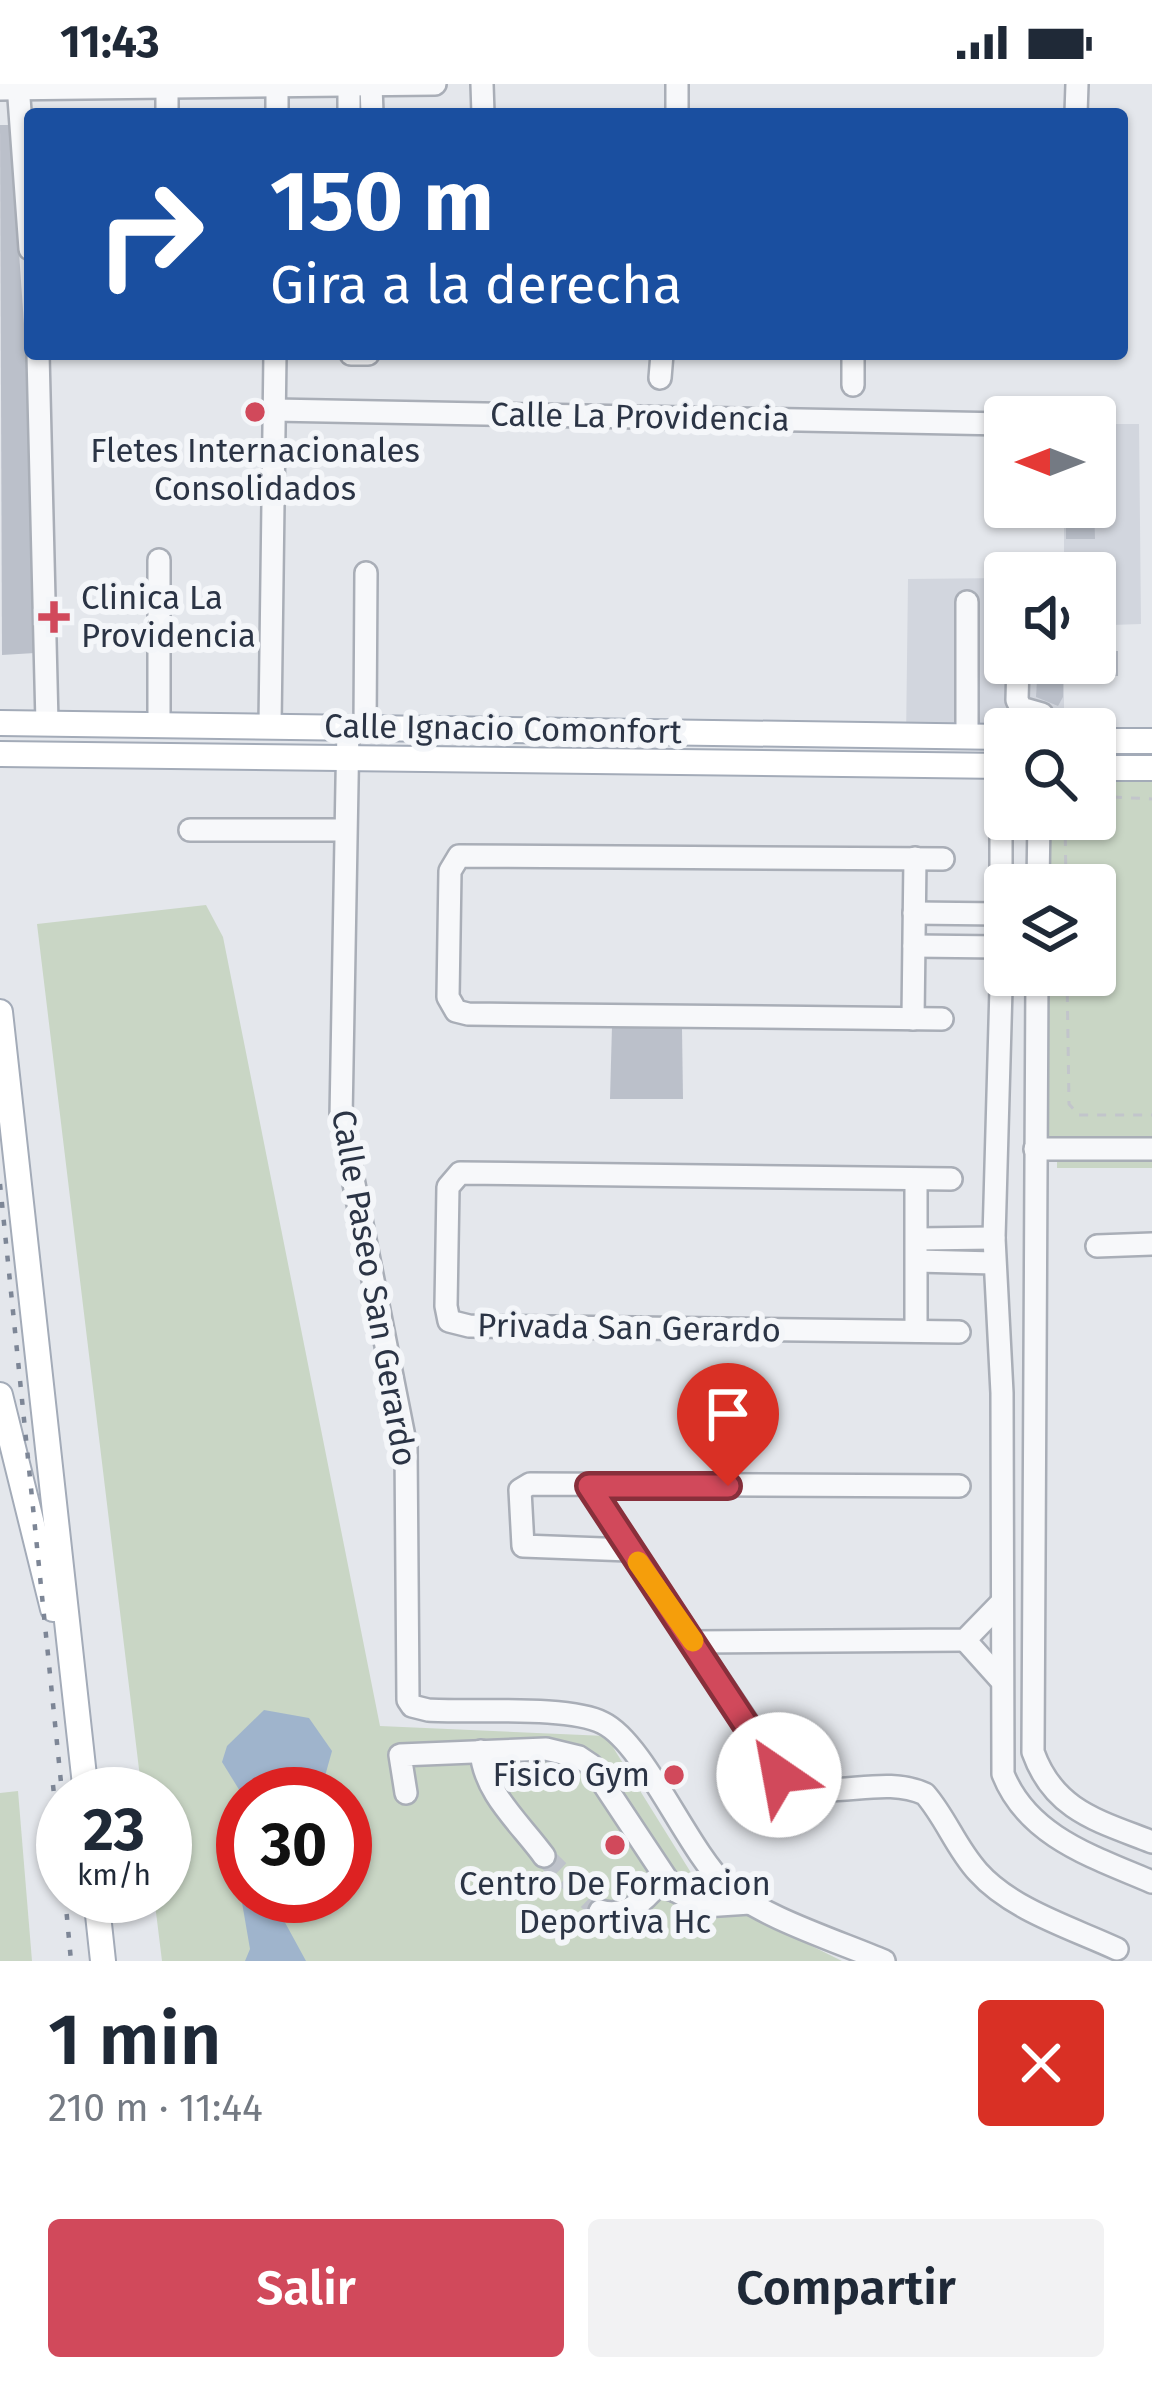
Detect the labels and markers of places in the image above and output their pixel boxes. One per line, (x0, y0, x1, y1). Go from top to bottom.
marker: Fletes Internacionales Consolidados (242, 399, 268, 425)
place label: Fletes Internacionales Consolidados (90, 431, 420, 509)
place label: Clinica La Providencia (81, 578, 256, 656)
marker: Clinica La Providencia (38, 601, 70, 633)
pin (677, 1363, 779, 1486)
place label: Fisico Gym (492, 1755, 650, 1795)
marker: Fisico Gym (661, 1762, 687, 1788)
marker: Centro De Formacion Deportiva Hc (602, 1832, 628, 1858)
place label: Centro De Formacion Deportiva Hc (459, 1864, 771, 1942)

